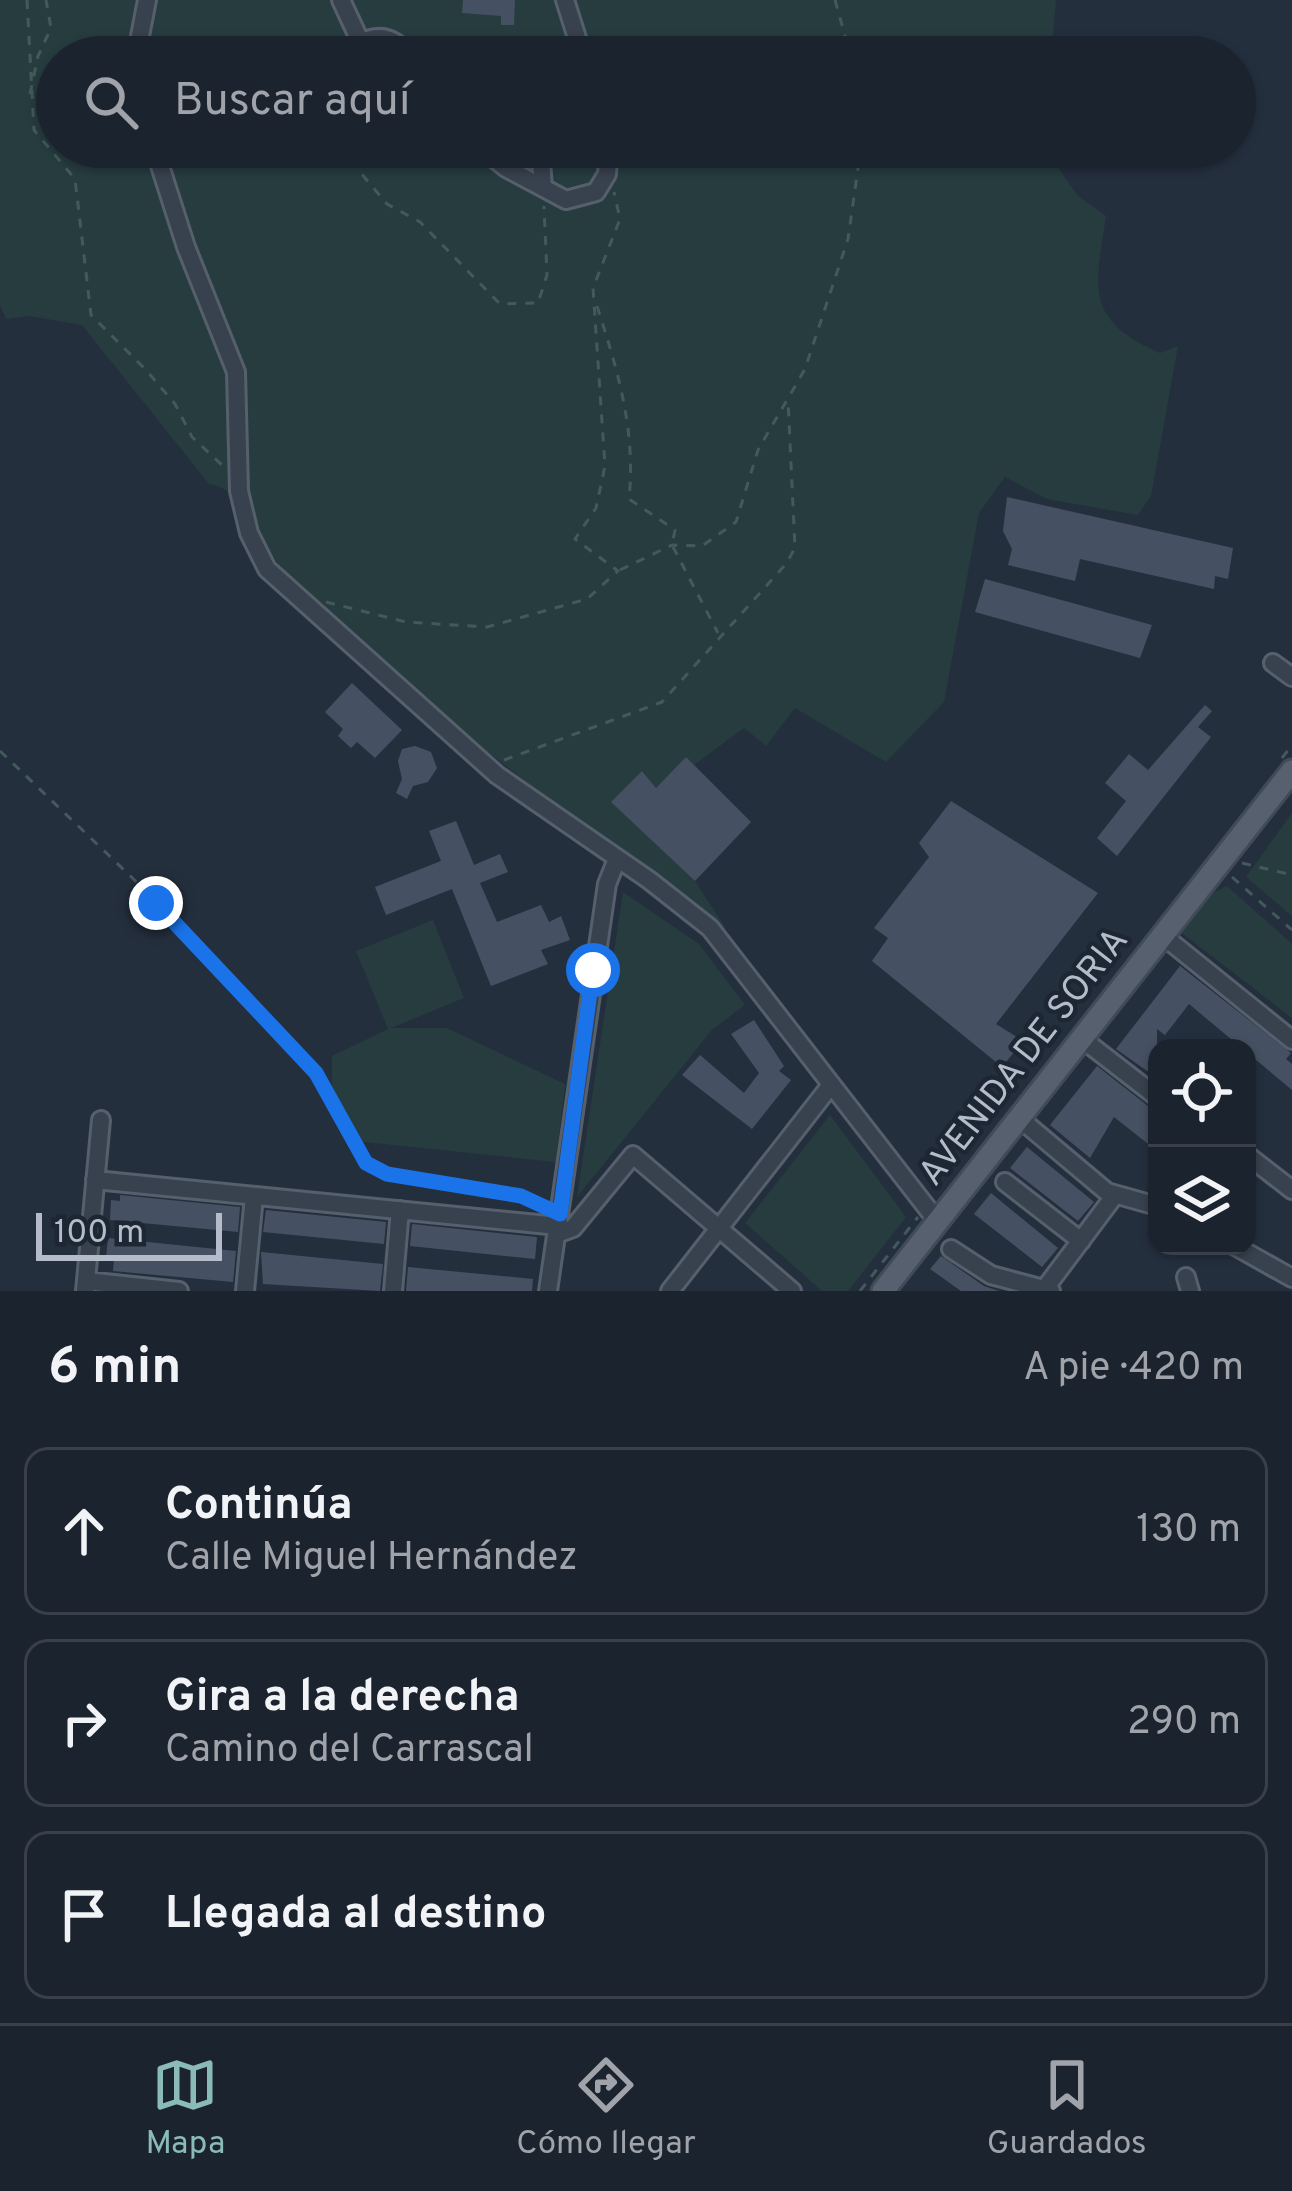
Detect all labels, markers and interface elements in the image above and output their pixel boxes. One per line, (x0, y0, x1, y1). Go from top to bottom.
search box (36, 36, 1256, 168)
icon: search (78, 69, 144, 135)
text: Buscar aquí (174, 74, 410, 131)
route end (129, 876, 183, 930)
street label: AVENIDA DE SORIA (910, 920, 1140, 1196)
route start (566, 943, 620, 997)
map controls (1148, 1039, 1256, 1255)
button: locate (1148, 1039, 1256, 1147)
button: layers (1148, 1147, 1256, 1255)
scale bar (36, 1207, 222, 1260)
text: 100 m (54, 1213, 144, 1255)
text: 6 min (48, 1337, 181, 1402)
text: A pie · 420 m (1023, 1345, 1244, 1394)
text: Continúa (165, 1478, 352, 1535)
icon: ahead (51, 1498, 117, 1564)
text: 130 m (1136, 1507, 1241, 1556)
text: Calle Miguel Hernández (165, 1535, 578, 1584)
text: Gira a la derecha (165, 1670, 519, 1727)
icon: right (51, 1690, 117, 1756)
text: 290 m (1127, 1699, 1241, 1748)
text: Camino del Carrascal (165, 1727, 534, 1776)
icon: arrive (51, 1882, 117, 1948)
text: Llegada al destino (165, 1887, 546, 1944)
tab: Mapa (145, 2052, 225, 2166)
tab: Cómo llegar (516, 2052, 696, 2166)
tab: Guardados (987, 2052, 1147, 2166)

